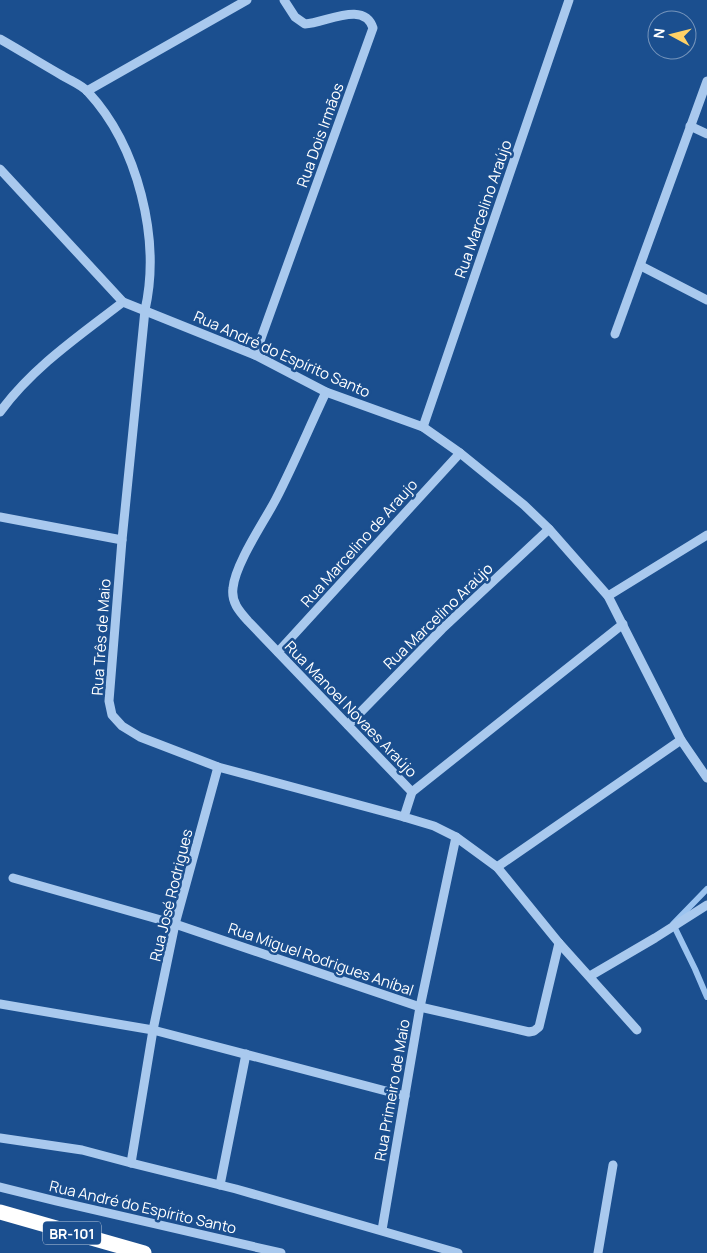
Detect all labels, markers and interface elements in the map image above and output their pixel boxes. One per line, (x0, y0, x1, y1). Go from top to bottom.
north arrow (647, 10, 697, 60)
text: N (649, 27, 669, 40)
street label: Rua Dois Irmãos (291, 80, 349, 190)
street label: Rua Marcelino Araújo (449, 137, 517, 281)
street label: Rua André do Espírito Santo (190, 306, 374, 403)
street label: Rua Marcelino de Araujo (296, 474, 422, 612)
street label: Rua Marcelino Araújo (379, 558, 498, 674)
street label: Rua Três de Maio (86, 578, 116, 696)
street label: Rua Manoel Novaes Araújo (280, 636, 422, 782)
street label: Rua José Rodrigues (144, 827, 198, 963)
street label: Rua Miguel Rodrigues Aníbal (225, 917, 417, 1001)
street label: Rua Primeiro de Maio (369, 1017, 415, 1163)
street label: Rua André do Espírito Santo (47, 1175, 239, 1239)
road number: BR-101 (43, 1222, 101, 1244)

